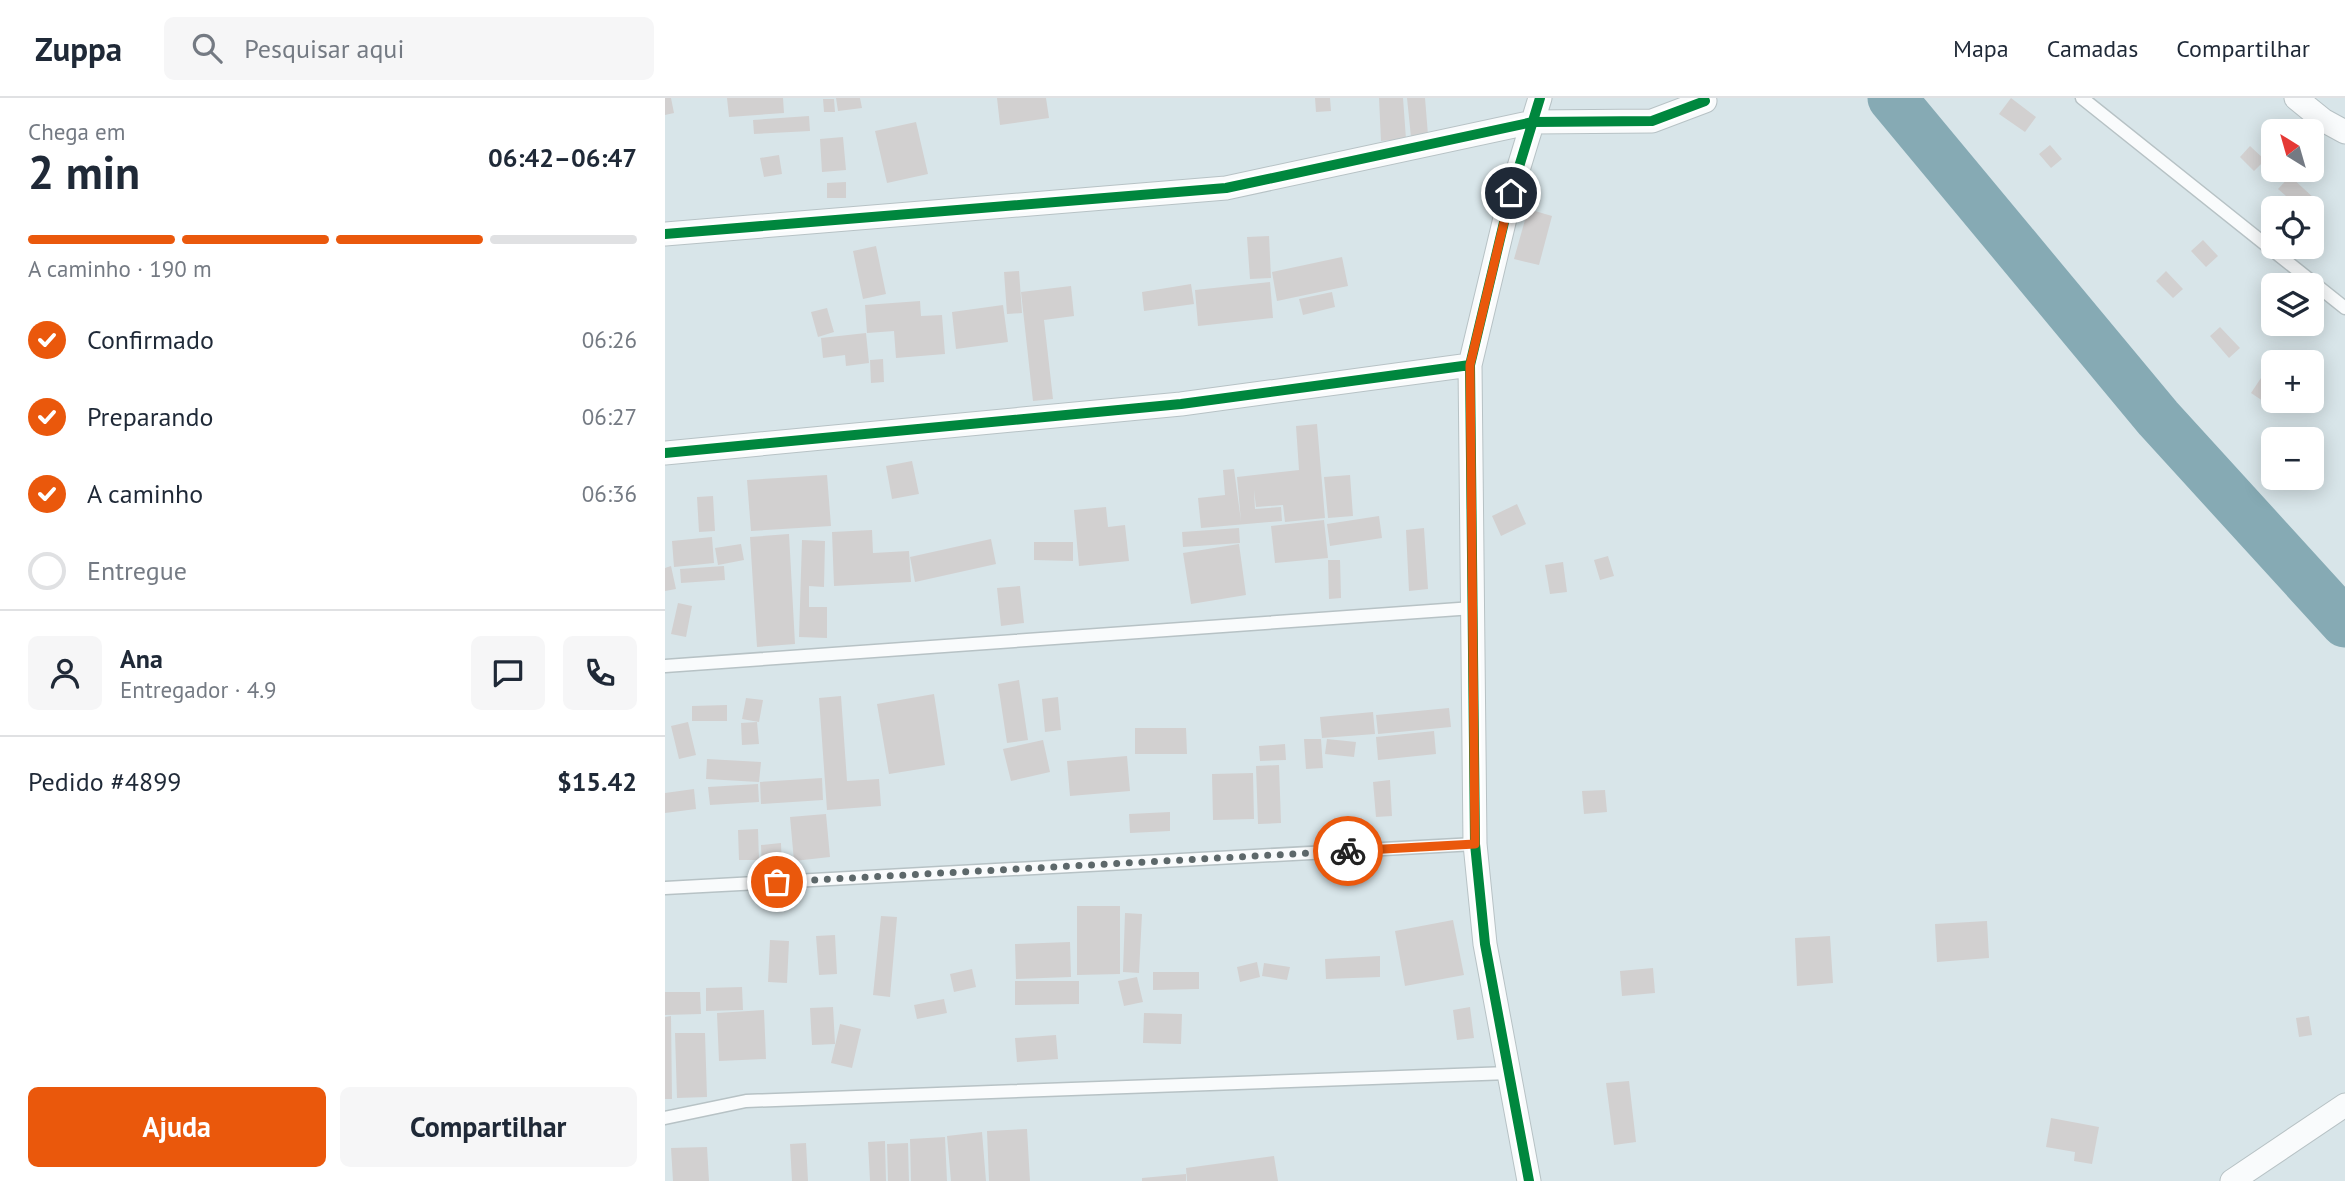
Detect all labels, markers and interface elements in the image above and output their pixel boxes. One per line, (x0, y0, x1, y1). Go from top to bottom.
search box (164, 17, 654, 80)
text: Zuppa (35, 27, 122, 70)
icon: search (188, 29, 226, 67)
text: Pesquisar aqui (244, 32, 404, 65)
text: Mapa (1953, 33, 2009, 64)
text: Camadas (2047, 33, 2138, 64)
text: Compartilhar (2176, 33, 2310, 64)
text: Chega em (28, 117, 125, 146)
north arrow (2261, 119, 2324, 182)
map controls (2261, 119, 2324, 490)
text: 06:42–06:47 (488, 141, 637, 174)
text: 2 min (28, 142, 140, 202)
pin (1481, 163, 1541, 223)
icon: home (1492, 174, 1530, 212)
button: locate (2261, 196, 2324, 259)
text: A caminho · 190 m (28, 254, 212, 283)
button: layers (2261, 273, 2324, 336)
icon: check (28, 321, 66, 359)
text: Confirmado (87, 323, 214, 356)
text: 06:26 (582, 325, 637, 354)
button: + (2261, 350, 2324, 413)
icon: check (28, 398, 66, 436)
text: Preparando (87, 400, 214, 433)
text: 06:27 (582, 402, 637, 431)
button: − (2261, 427, 2324, 490)
icon: check (28, 475, 66, 513)
text: A caminho (87, 477, 203, 510)
text: 06:36 (582, 479, 637, 508)
text: Entregue (87, 554, 187, 587)
button: person (28, 636, 102, 710)
button: chat (471, 636, 545, 710)
button: phone (563, 636, 637, 710)
text: Ana (120, 642, 163, 675)
text: Entregador · 4.9 (120, 675, 277, 704)
text: Pedido #4899 (28, 765, 181, 798)
text: $15.42 (557, 765, 637, 798)
courier (1313, 816, 1383, 886)
icon: bike (1329, 832, 1367, 870)
pin (747, 852, 807, 912)
icon: bag (758, 863, 796, 901)
button: Ajuda (28, 1087, 326, 1167)
button: Compartilhar (340, 1087, 637, 1167)

